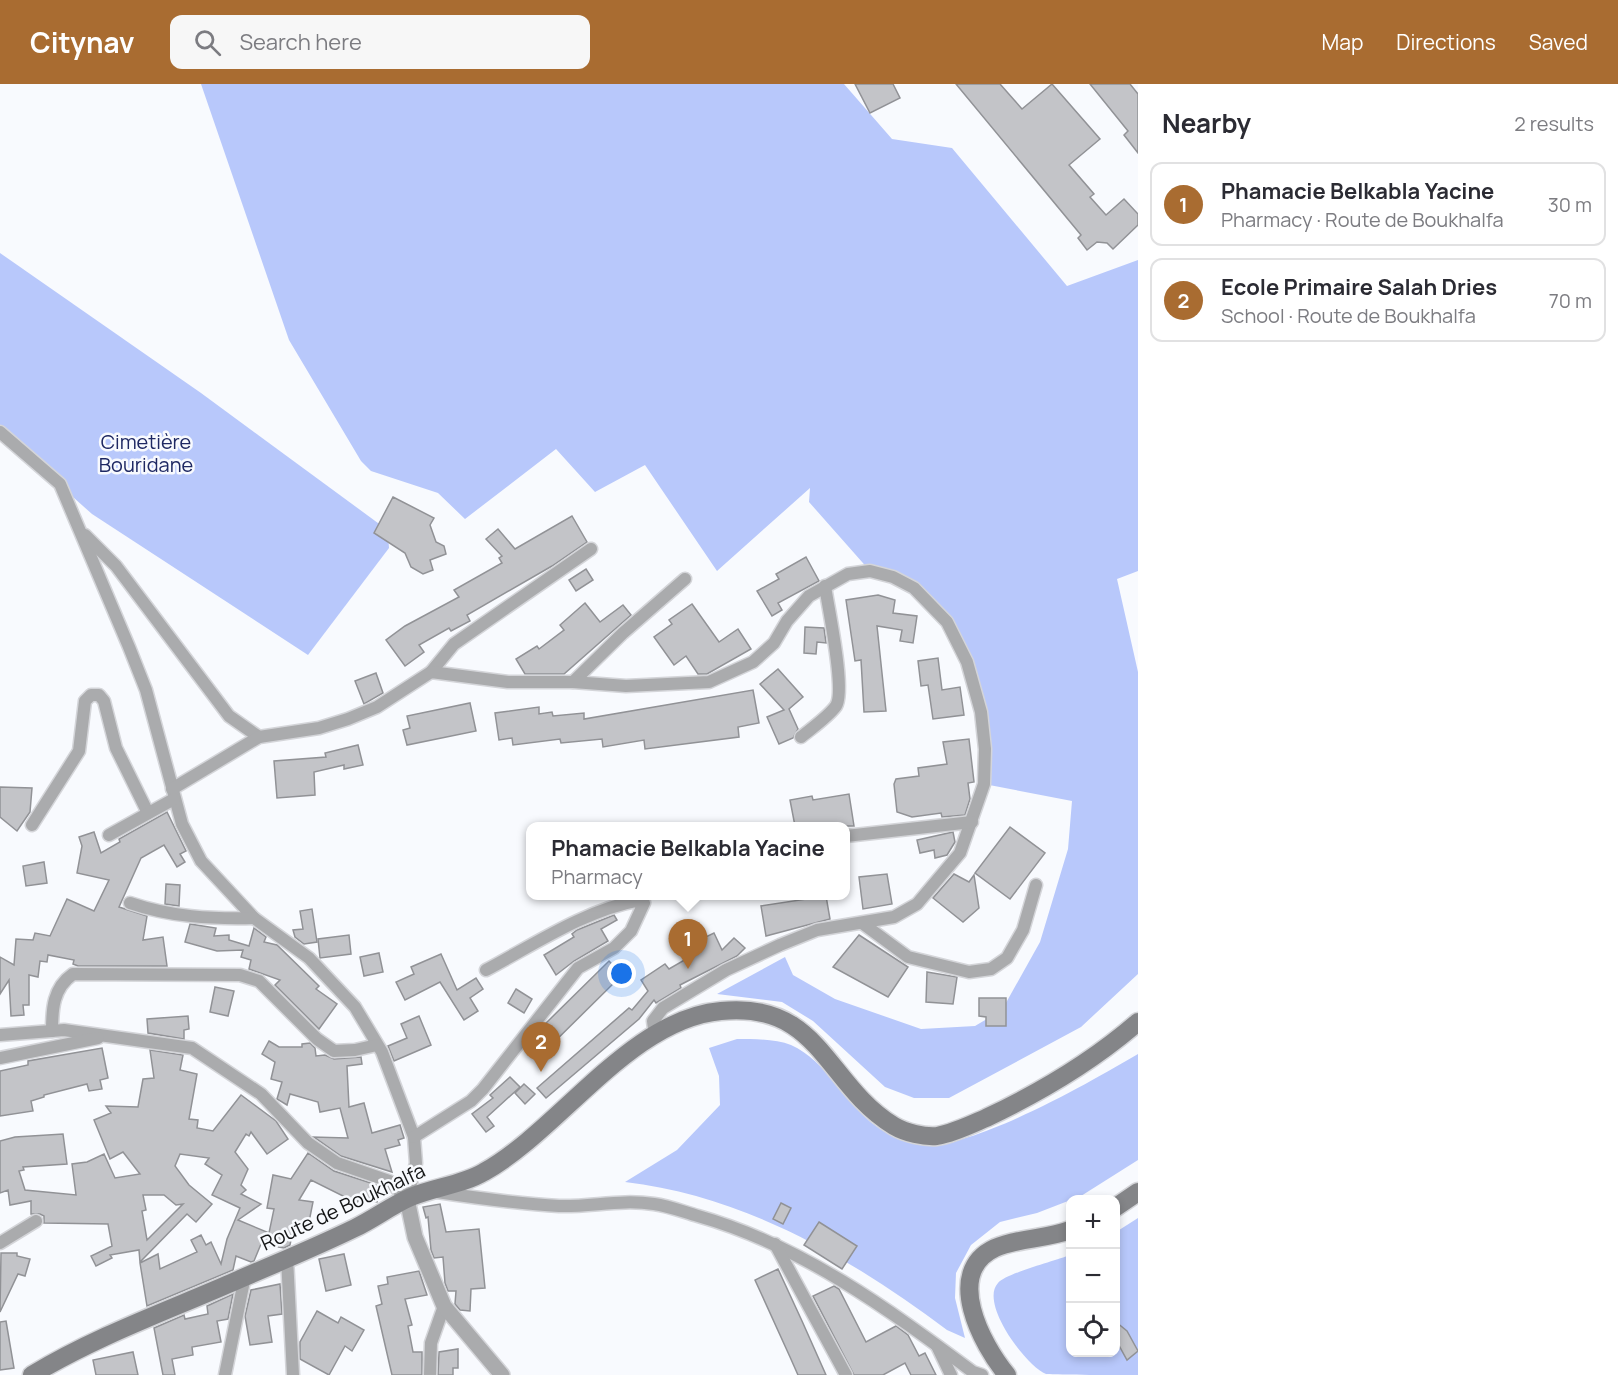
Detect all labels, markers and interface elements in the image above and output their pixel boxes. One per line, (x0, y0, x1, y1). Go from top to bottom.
search box (170, 15, 590, 69)
text: Citynav (30, 23, 134, 61)
icon: search (191, 26, 224, 59)
text: Search here (239, 27, 362, 57)
text: Map (1322, 28, 1363, 56)
text: Directions (1396, 28, 1496, 56)
text: Saved (1529, 28, 1588, 56)
text: Nearby (1162, 105, 1251, 141)
text: 2 results (1514, 110, 1594, 137)
text: Phamacie Belkabla Yacine (1221, 176, 1494, 206)
text: 1 (1179, 191, 1188, 218)
text: 30 m (1548, 191, 1592, 218)
text: Pharmacy · Route de Boukhalfa (1221, 206, 1504, 233)
text: Ecole Primaire Salah Dries (1221, 272, 1497, 302)
text: 2 (1178, 287, 1189, 314)
text: 70 m (1549, 287, 1592, 314)
text: School · Route de Boukhalfa (1221, 302, 1476, 329)
park label: Cimetière Bouridane (99, 428, 193, 478)
popup (526, 822, 850, 900)
text: Phamacie Belkabla Yacine (551, 833, 825, 863)
text: Pharmacy (551, 863, 643, 890)
pin: 1 (668, 920, 708, 969)
your location (607, 959, 636, 988)
pin: 2 (522, 1022, 560, 1072)
street label: Route de Boukhalfa (256, 1157, 429, 1257)
map controls (1066, 1195, 1120, 1357)
button: + (1066, 1195, 1120, 1249)
button: − (1066, 1249, 1120, 1303)
button: locate (1066, 1303, 1120, 1357)

